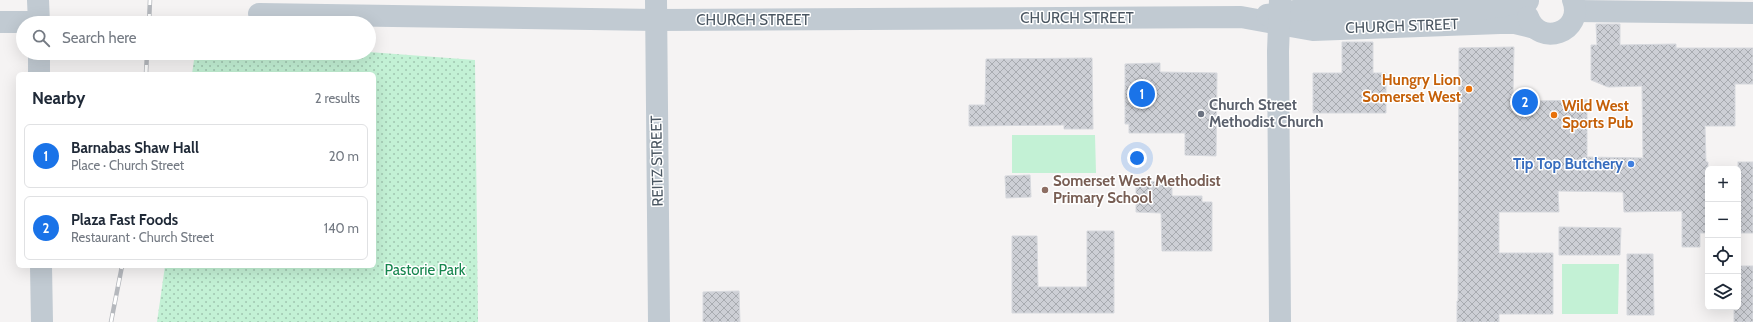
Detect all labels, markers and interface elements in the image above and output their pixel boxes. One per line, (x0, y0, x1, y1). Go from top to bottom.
street label: CHURCH STREET (1020, 9, 1134, 27)
street label: CHURCH STREET (696, 11, 810, 29)
street label: CHURCH STREET (1345, 15, 1459, 37)
search box (16, 16, 376, 60)
icon: search (30, 27, 52, 49)
text: Search here (62, 29, 137, 47)
place label: Hungry Lion Somerset West (1362, 71, 1461, 106)
pin: 1 (1129, 79, 1155, 109)
marker: Hungry Lion Somerset West (1464, 84, 1474, 94)
pin: 2 (1512, 87, 1538, 117)
text: Nearby (32, 88, 85, 108)
text: 2 results (315, 90, 360, 106)
place label: Church Street Methodist Church (1209, 96, 1324, 131)
place label: Wild West Sports Pub (1562, 97, 1634, 132)
marker: Church Street Methodist Church (1196, 109, 1206, 119)
marker: Wild West Sports Pub (1549, 110, 1559, 120)
street label: REITZ STREET (647, 115, 667, 207)
text: Barnabas Shaw Hall (71, 139, 199, 157)
text: 1 (44, 148, 48, 164)
text: 20 m (329, 148, 359, 164)
your location (1127, 148, 1147, 168)
place label: Tip Top Butchery (1513, 155, 1624, 173)
text: Place · Church Street (71, 157, 184, 173)
marker: Tip Top Butchery (1626, 159, 1636, 169)
map controls (1705, 166, 1741, 310)
button: + (1705, 166, 1741, 202)
place label: Somerset West Methodist Primary School (1053, 172, 1221, 207)
marker: Somerset West Methodist Primary School (1040, 185, 1050, 195)
button: − (1705, 202, 1741, 238)
text: Plaza Fast Foods (71, 211, 178, 229)
text: 2 (43, 220, 49, 236)
text: 140 m (324, 220, 359, 236)
text: Restaurant · Church Street (71, 229, 214, 245)
button: locate (1705, 238, 1741, 274)
park label: Pastorie Park (384, 261, 466, 279)
button: layers (1705, 274, 1741, 310)

